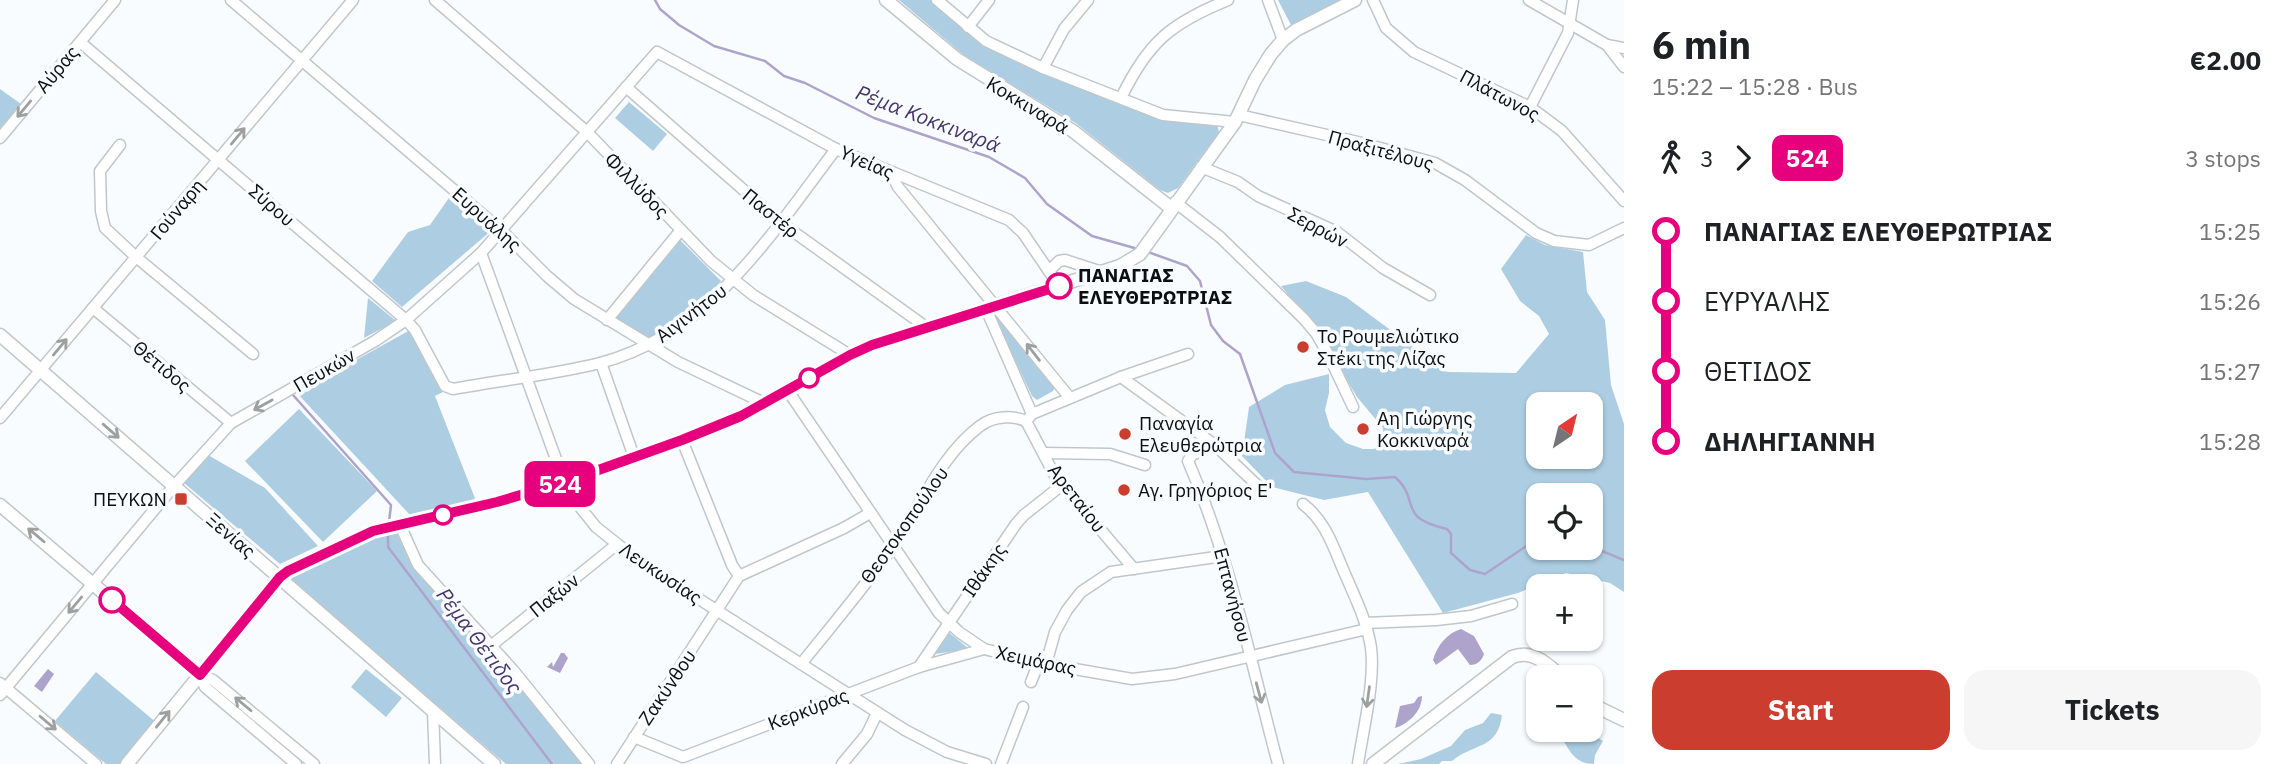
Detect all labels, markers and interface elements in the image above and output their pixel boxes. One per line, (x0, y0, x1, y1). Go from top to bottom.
text: 6 min (1652, 20, 1751, 69)
street label: Αύρας (30, 40, 84, 98)
text: €2.00 (2190, 43, 2261, 77)
street label: Πλάτωνος (1456, 64, 1544, 126)
street label: Κοκκιναρά (982, 71, 1074, 139)
text: 15:22 – 15:28 · Bus (1652, 71, 1858, 101)
water label: Ρέμα Κοκκιναρά (852, 78, 1005, 159)
one-way arrow (16, 99, 32, 117)
street label: Πραξιτέλους (1326, 124, 1436, 176)
one-way arrow (230, 127, 246, 145)
icon: walk (1652, 139, 1690, 177)
icon: forward (1724, 139, 1762, 177)
street label: Υγείας (836, 140, 898, 184)
text: 524 (1786, 142, 1829, 174)
text: 3 (1700, 143, 1714, 173)
text: 3 stops (2185, 143, 2261, 173)
street label: Φιλλύδος (600, 147, 674, 223)
street label: Γούναρη (145, 174, 209, 244)
street label: Σύρου (244, 179, 300, 231)
street label: Ευρυάλης (447, 182, 527, 256)
street label: Παστέρ (738, 183, 804, 243)
street label: Σερρών (1284, 201, 1352, 253)
text: ΠΑΝΑΓΙΑΣ ΕΛΕΥΘΕΡΩΤΡΙΑΣ (1704, 214, 2052, 248)
text: 15:25 (2199, 216, 2261, 246)
place label: ΠΑΝΑΓΙΑΣ ΕΛΕΥΘΕΡΩΤΡΙΑΣ (1078, 263, 1232, 309)
marker: ΠΑΝΑΓΙΑΣ ΕΛΕΥΘΕΡΩΤΡΙΑΣ (1046, 273, 1072, 299)
street label: Αιγινήτου (651, 278, 731, 348)
text: ΕΥΡΥΑΛΗΣ (1704, 284, 1830, 318)
text: 15:26 (2199, 286, 2261, 316)
place label: Το Ρουμελιώτικο Στέκι της Λίζας (1317, 324, 1459, 370)
street label: Θέτιδος (128, 335, 196, 397)
one-way arrow (52, 338, 68, 356)
marker: Το Ρουμελιώτικο Στέκι της Λίζας (1295, 339, 1311, 355)
street label: Πευκών (289, 343, 359, 397)
one-way arrow (1025, 343, 1040, 361)
text: ΘΕΤΙΔΟΣ (1704, 354, 1812, 388)
text: 15:27 (2199, 356, 2261, 386)
unlabelled marker (799, 368, 819, 388)
north arrow (1526, 392, 1603, 469)
map controls (1526, 392, 1603, 742)
one-way arrow (253, 398, 274, 412)
place label: Αη Γιώργης Κοκκιναρά (1377, 406, 1473, 452)
place label: Παναγία Ελευθερώτρια (1139, 411, 1262, 457)
marker: Αη Γιώργης Κοκκιναρά (1355, 421, 1371, 437)
one-way arrow (101, 423, 119, 439)
text: ΔΗΛΗΓΙΑΝΝΗ (1704, 424, 1876, 458)
marker: Παναγία Ελευθερώτρια (1117, 426, 1133, 442)
text: 15:28 (2199, 426, 2261, 456)
street label: Αρεταίου (1043, 459, 1111, 537)
line badge: 524 (520, 461, 600, 507)
street label: Θεοτοκοπούλου (855, 462, 953, 588)
text: 524 (538, 468, 582, 500)
place label: Αγ. Γρηγόριος Ε' (1138, 478, 1273, 502)
marker: Αγ. Γρηγόριος Ε' (1116, 482, 1132, 498)
button: locate (1526, 483, 1603, 560)
place label: ΠΕΥΚΩΝ (93, 487, 167, 511)
marker: ΠΕΥΚΩΝ (173, 491, 189, 507)
unlabelled marker (433, 505, 453, 525)
street label: Ξενίας (201, 507, 261, 563)
one-way arrow (27, 528, 45, 543)
street label: Λευκωσίας (615, 537, 707, 609)
street label: Ιθάκης (957, 538, 1011, 602)
street label: Επτανήσου (1209, 545, 1257, 645)
street label: Παξών (524, 568, 584, 622)
button: + (1526, 574, 1603, 651)
water label: Ρέμα Θέτιδος (431, 582, 529, 699)
unlabelled marker (99, 587, 125, 613)
one-way arrow (67, 595, 83, 613)
street label: Χειμάρας (994, 640, 1078, 680)
street label: Ζακύνθου (633, 645, 701, 729)
button: − (1526, 665, 1603, 742)
button: Start (1652, 670, 1950, 750)
button: Tickets (1964, 670, 2261, 750)
one-way arrow (1253, 681, 1266, 704)
street label: Κερκύρας (764, 683, 852, 735)
one-way arrow (1361, 685, 1374, 708)
one-way arrow (234, 697, 252, 712)
one-way arrow (155, 711, 171, 729)
one-way arrow (39, 715, 57, 731)

